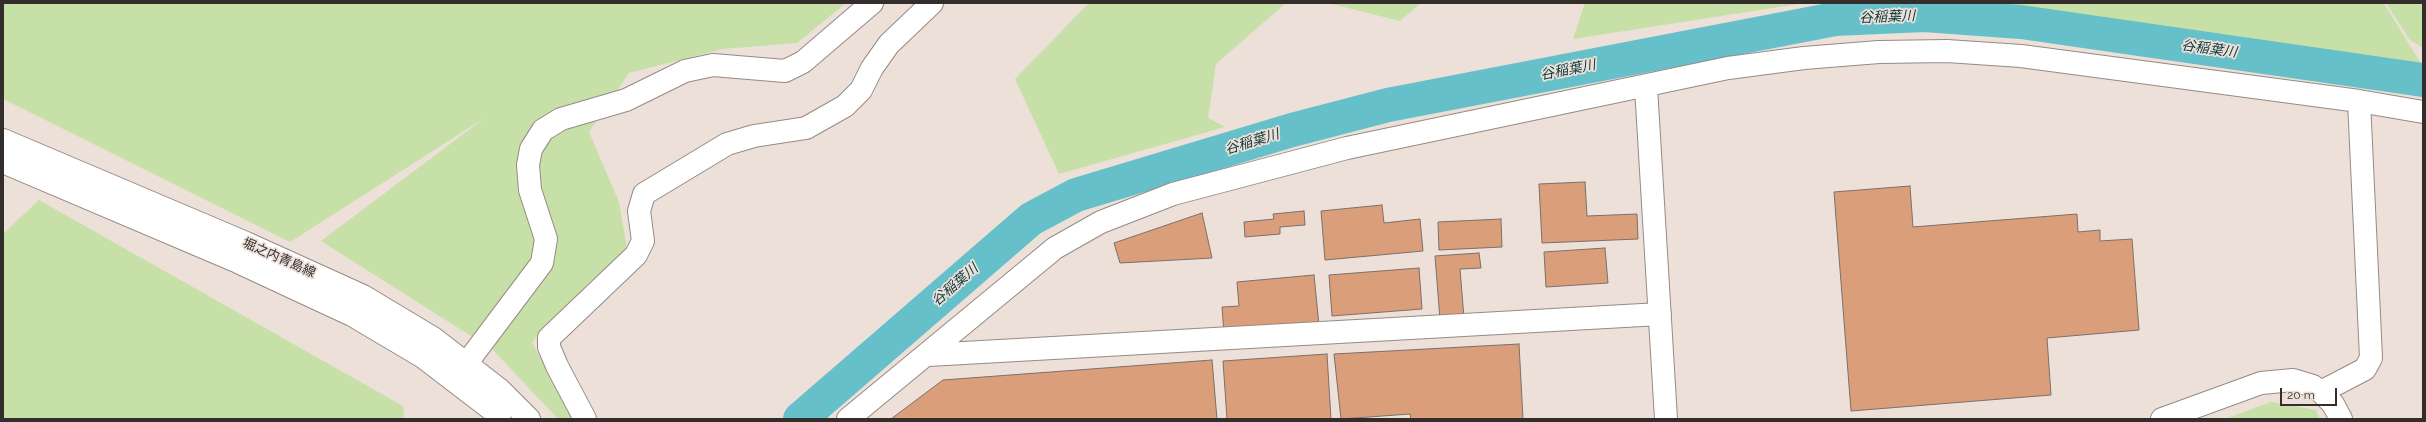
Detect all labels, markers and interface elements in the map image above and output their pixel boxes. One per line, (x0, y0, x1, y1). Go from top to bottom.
water label: 谷稲葉川 (1859, 8, 1915, 26)
water label: 谷稲葉川 (2180, 37, 2238, 61)
water label: 谷稲葉川 (1539, 56, 1597, 84)
water label: 谷稲葉川 (1223, 126, 1281, 158)
street label: 堀之内青島線 (240, 235, 318, 281)
water label: 谷稲葉川 (928, 260, 982, 310)
scale bar (2282, 380, 2339, 406)
text: 20 m (2287, 388, 2315, 402)

